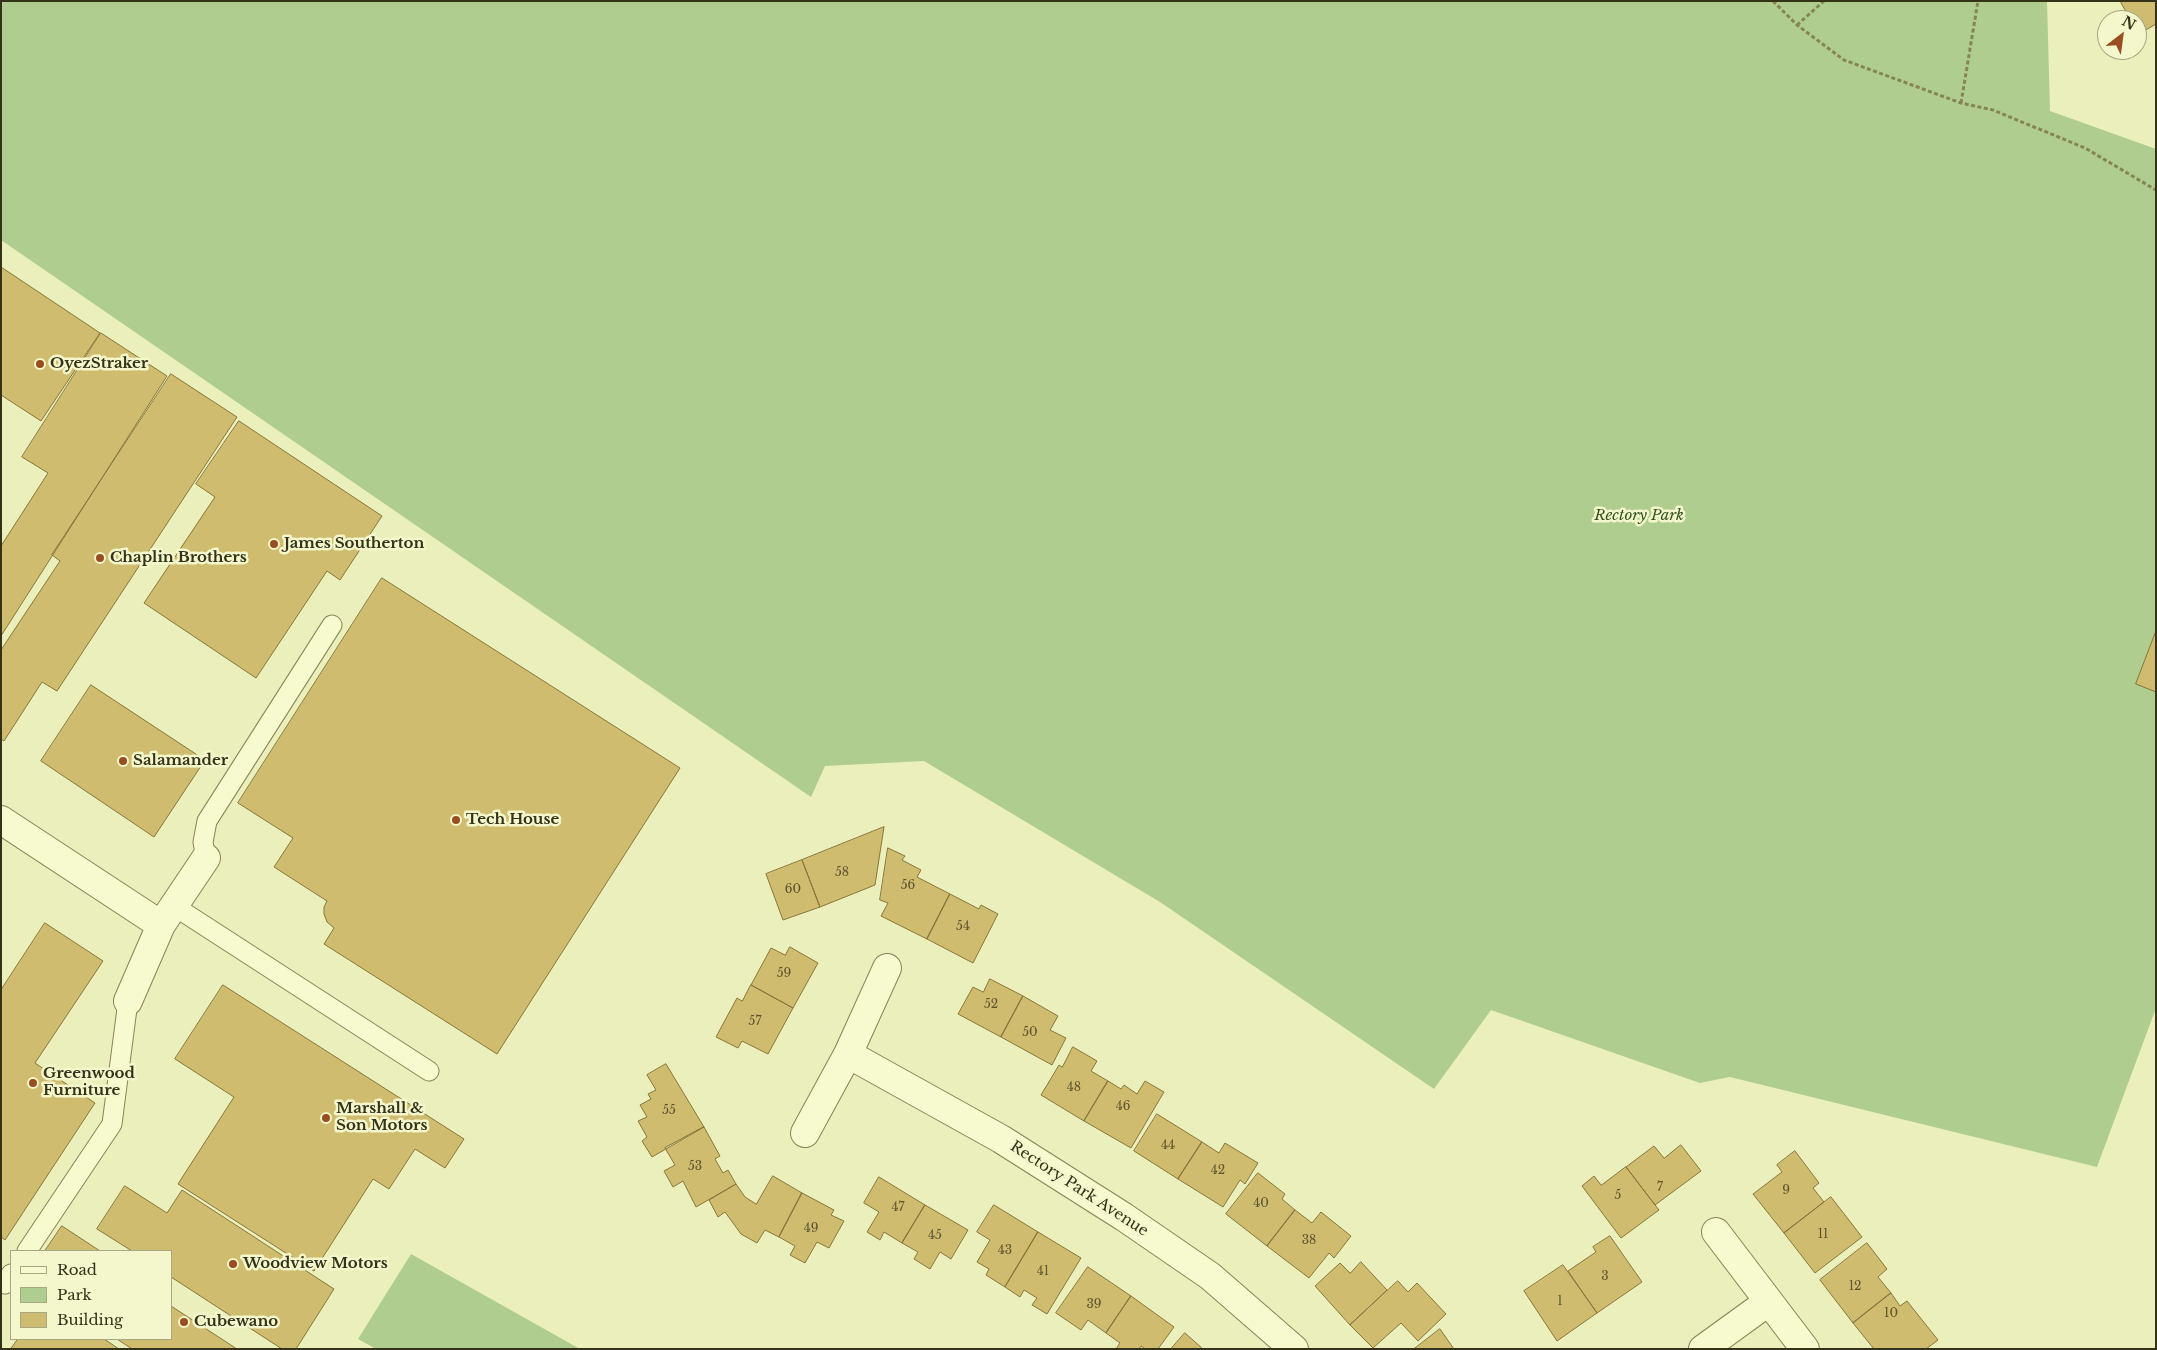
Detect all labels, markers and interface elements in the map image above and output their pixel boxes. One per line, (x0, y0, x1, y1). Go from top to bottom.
north arrow (2097, 10, 2147, 60)
text: N (2119, 12, 2139, 34)
place label: OyezStraker (50, 355, 148, 373)
marker: OyezStraker (34, 358, 46, 370)
park label: Rectory Park (1594, 507, 1684, 525)
place label: James Southerton (284, 535, 424, 553)
marker: James Southerton (268, 538, 280, 550)
place label: Chaplin Brothers (110, 549, 247, 567)
marker: Chaplin Brothers (94, 552, 106, 564)
place label: Salamander (133, 752, 228, 770)
marker: Salamander (117, 755, 129, 767)
place label: Tech House (466, 811, 559, 829)
marker: Tech House (450, 814, 462, 826)
house number: 58 (835, 866, 849, 880)
house number: 56 (901, 879, 915, 893)
house number: 60 (785, 883, 801, 897)
house number: 54 (956, 920, 970, 934)
house number: 59 (777, 967, 791, 981)
house number: 52 (984, 998, 998, 1012)
house number: 57 (749, 1015, 761, 1029)
house number: 50 (1022, 1026, 1038, 1040)
place label: Greenwood Furniture (43, 1065, 135, 1100)
marker: Greenwood Furniture (27, 1077, 39, 1089)
house number: 48 (1067, 1081, 1081, 1095)
place label: Marshall & Son Motors (336, 1100, 428, 1135)
house number: 46 (1116, 1100, 1130, 1114)
house number: 55 (662, 1104, 676, 1118)
marker: Marshall & Son Motors (320, 1112, 332, 1124)
street label: Rectory Park Avenue (1007, 1138, 1151, 1240)
house number: 44 (1161, 1139, 1175, 1153)
house number: 53 (688, 1160, 702, 1174)
house number: 42 (1211, 1164, 1225, 1178)
house number: 7 (1657, 1181, 1663, 1195)
house number: 9 (1782, 1184, 1790, 1198)
house number: 5 (1615, 1189, 1621, 1203)
house number: 40 (1253, 1197, 1269, 1211)
house number: 47 (891, 1201, 905, 1215)
house number: 49 (804, 1222, 818, 1236)
house number: 11 (1818, 1228, 1828, 1242)
house number: 45 (928, 1229, 942, 1243)
house number: 38 (1302, 1234, 1316, 1248)
house number: 43 (998, 1244, 1012, 1258)
legend (10, 1250, 172, 1340)
place label: Woodview Motors (243, 1255, 388, 1273)
marker: Woodview Motors (227, 1258, 239, 1270)
text: Road (57, 1260, 97, 1279)
house number: 41 (1037, 1265, 1049, 1279)
house number: 3 (1601, 1270, 1609, 1284)
house number: 12 (1849, 1280, 1861, 1294)
text: Park (57, 1285, 92, 1304)
house number: 1 (1557, 1295, 1563, 1309)
house number: 39 (1086, 1298, 1102, 1312)
house number: 10 (1884, 1307, 1898, 1321)
text: Building (57, 1310, 123, 1329)
place label: Cubewano (194, 1313, 278, 1331)
marker: Cubewano (178, 1316, 190, 1328)

